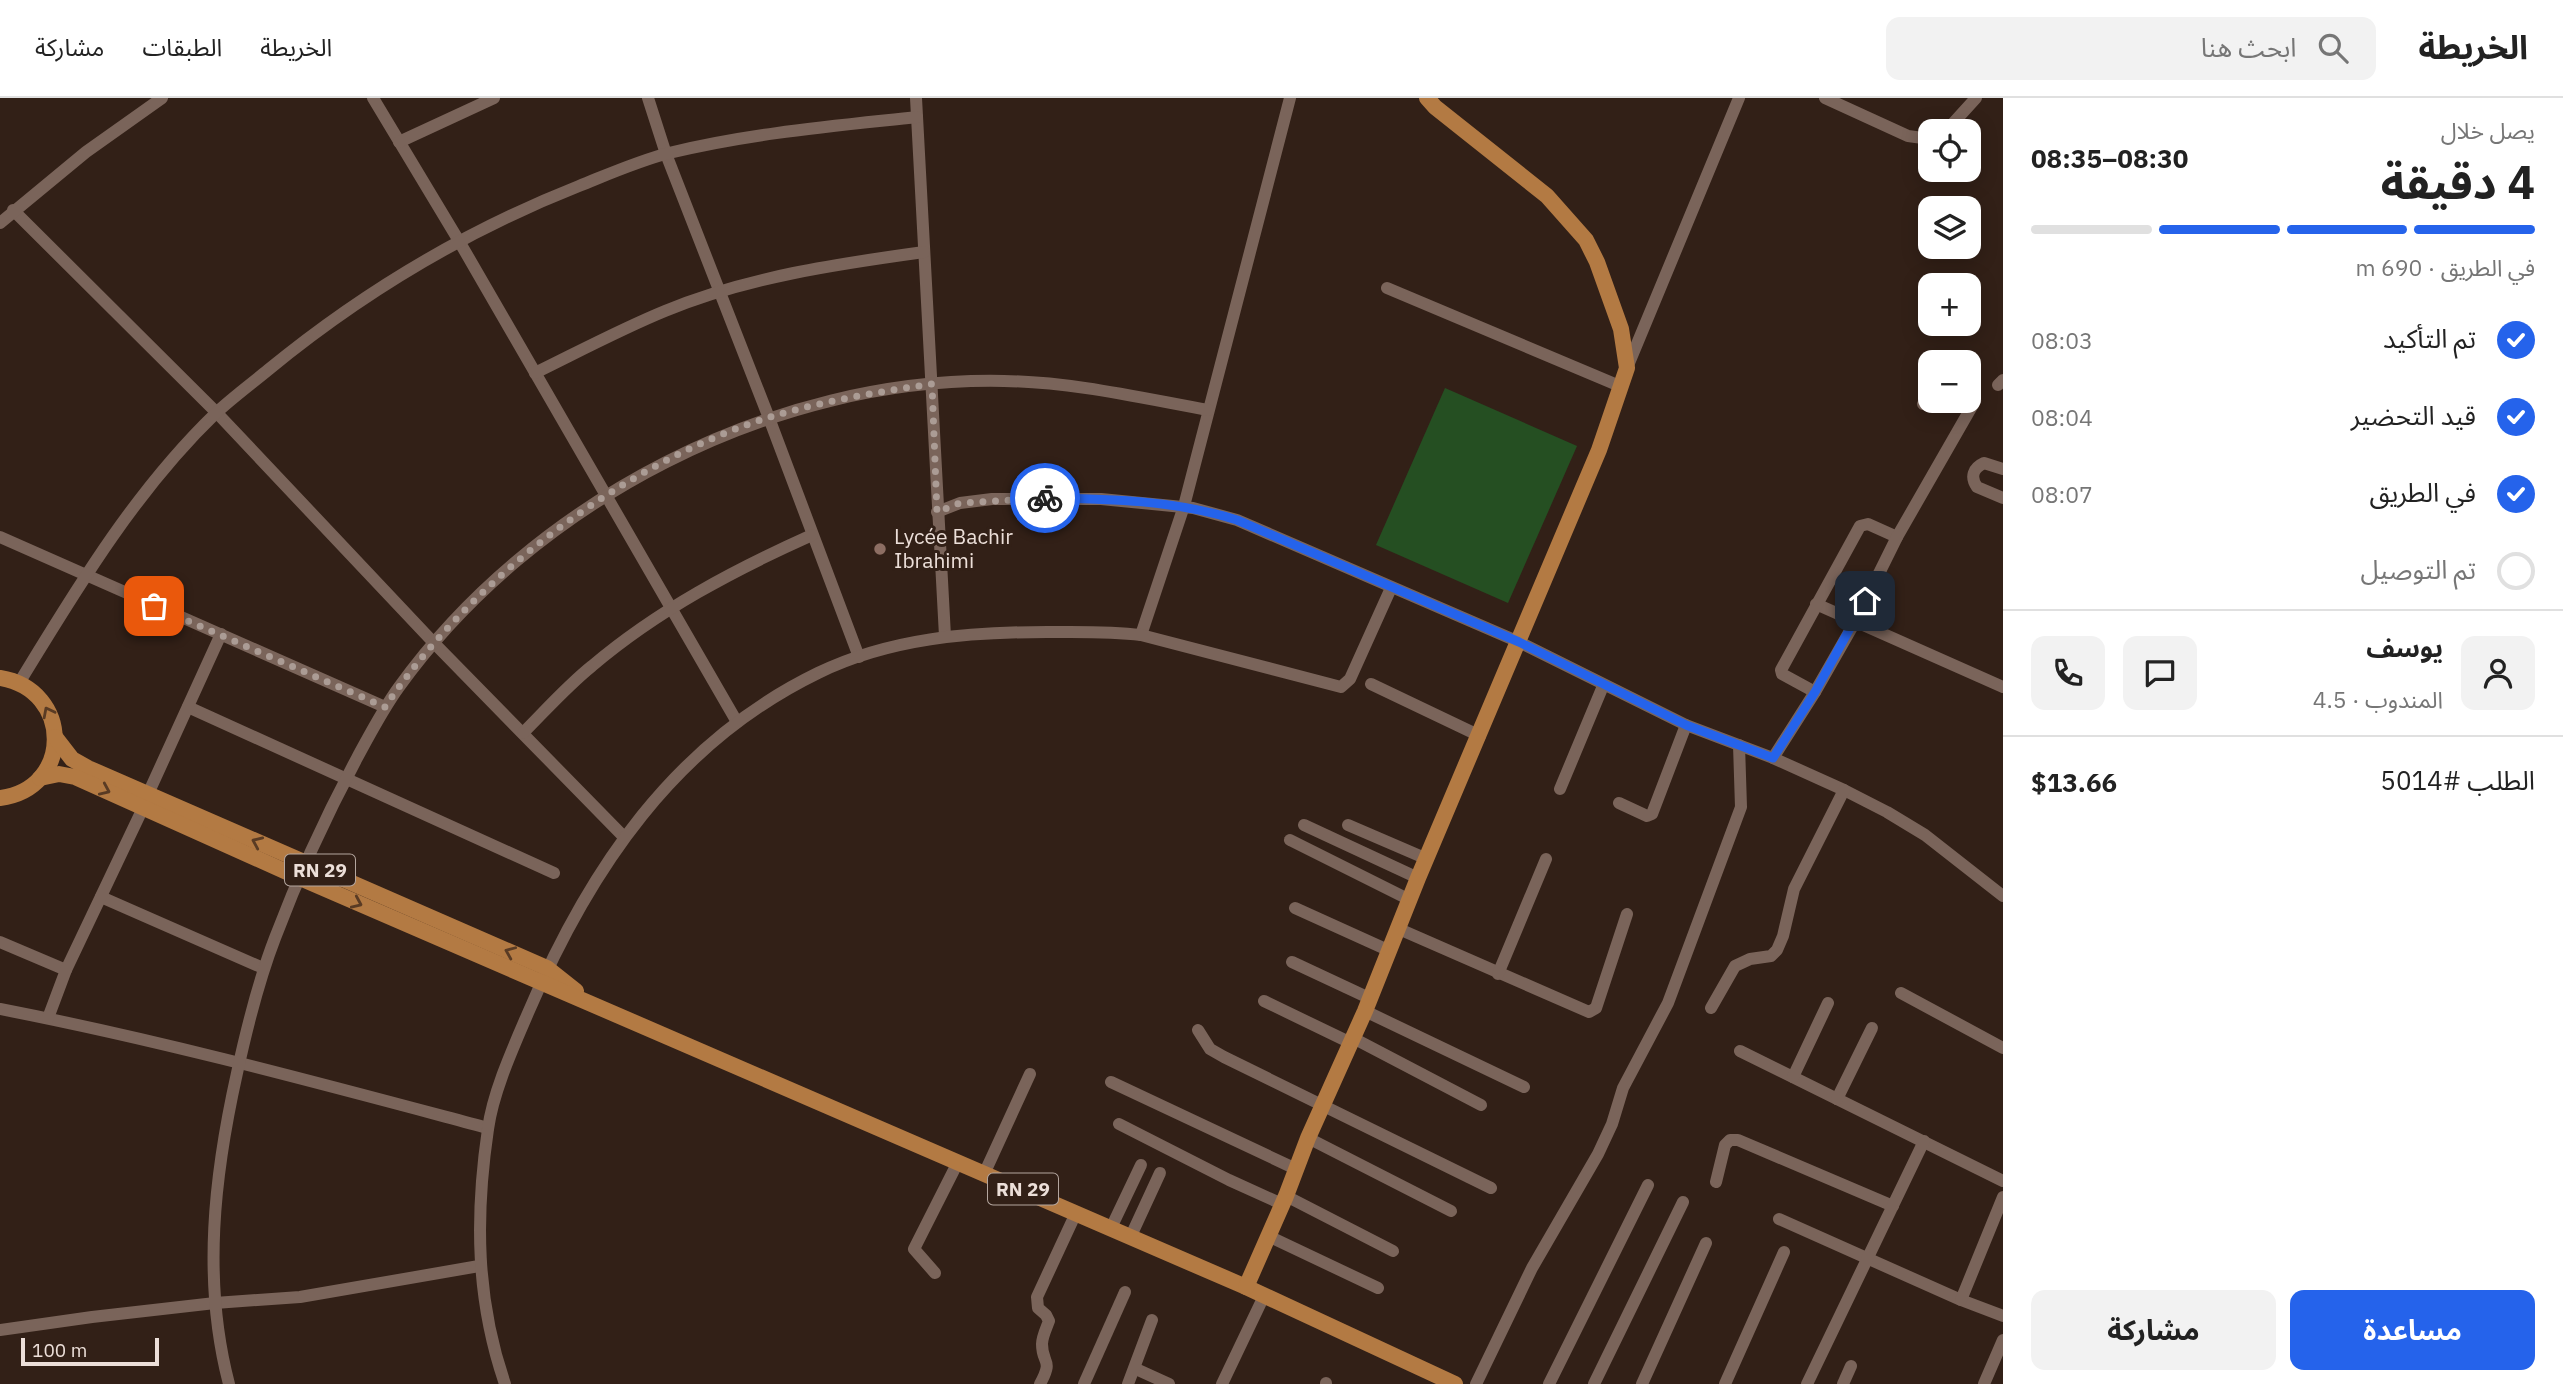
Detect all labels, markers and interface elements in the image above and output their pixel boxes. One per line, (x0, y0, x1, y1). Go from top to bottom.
search box (1886, 17, 2376, 80)
text: الخريطة (2418, 25, 2528, 68)
icon: search (2314, 29, 2352, 67)
text: ابحث هنا (2201, 30, 2296, 64)
text: مشاركة (35, 31, 104, 63)
text: الطبقات (142, 31, 222, 63)
text: الخريطة (260, 31, 332, 63)
text: يصل خلال (2441, 115, 2535, 145)
map controls (1918, 119, 1981, 413)
button: locate (1918, 119, 1981, 182)
text: 08:30–08:35 (2031, 141, 2188, 175)
text: 4 دقيقة (2381, 152, 2535, 212)
button: layers (1918, 196, 1981, 259)
text: في الطريق · 690 m (2355, 252, 2535, 282)
button: + (1918, 273, 1981, 336)
text: تم التأكيد (2383, 321, 2476, 355)
icon: check (2497, 321, 2535, 359)
text: 08:03 (2031, 325, 2093, 355)
button: − (1918, 350, 1981, 413)
text: قيد التحضير (2351, 398, 2476, 432)
icon: check (2497, 398, 2535, 436)
text: 08:04 (2031, 402, 2093, 432)
courier (1010, 463, 1080, 533)
text: في الطريق (2369, 475, 2476, 509)
icon: check (2497, 475, 2535, 513)
icon: bike (1026, 479, 1064, 517)
text: 08:07 (2031, 479, 2093, 509)
place label: Lycée Bachir Ibrahimi (894, 522, 1013, 574)
marker: Lycée Bachir Ibrahimi (872, 541, 888, 557)
text: تم التوصيل (2360, 552, 2476, 586)
pin (1835, 571, 1895, 631)
pin (124, 576, 184, 636)
icon: home (1846, 582, 1884, 620)
icon: bag (135, 587, 173, 625)
text: يوسف (2366, 630, 2443, 664)
button: phone (2031, 636, 2105, 710)
button: chat (2123, 636, 2197, 710)
button: person (2461, 636, 2535, 710)
text: المندوب · 4.5 (2313, 684, 2443, 714)
one-way arrow (42, 707, 56, 719)
text: الطلب #5014 (2380, 763, 2535, 797)
text: $13.66 (2031, 765, 2117, 799)
one-way arrow (98, 782, 110, 796)
one-way arrow (251, 836, 264, 850)
road number: RN 29 (285, 855, 355, 886)
one-way arrow (350, 895, 363, 909)
one-way arrow (505, 946, 518, 960)
road number: RN 29 (988, 1174, 1058, 1204)
button: مشاركة (2031, 1290, 2276, 1370)
button: مساعدة (2290, 1290, 2535, 1370)
scale bar (21, 1335, 159, 1367)
text: 100 m (32, 1338, 87, 1362)

